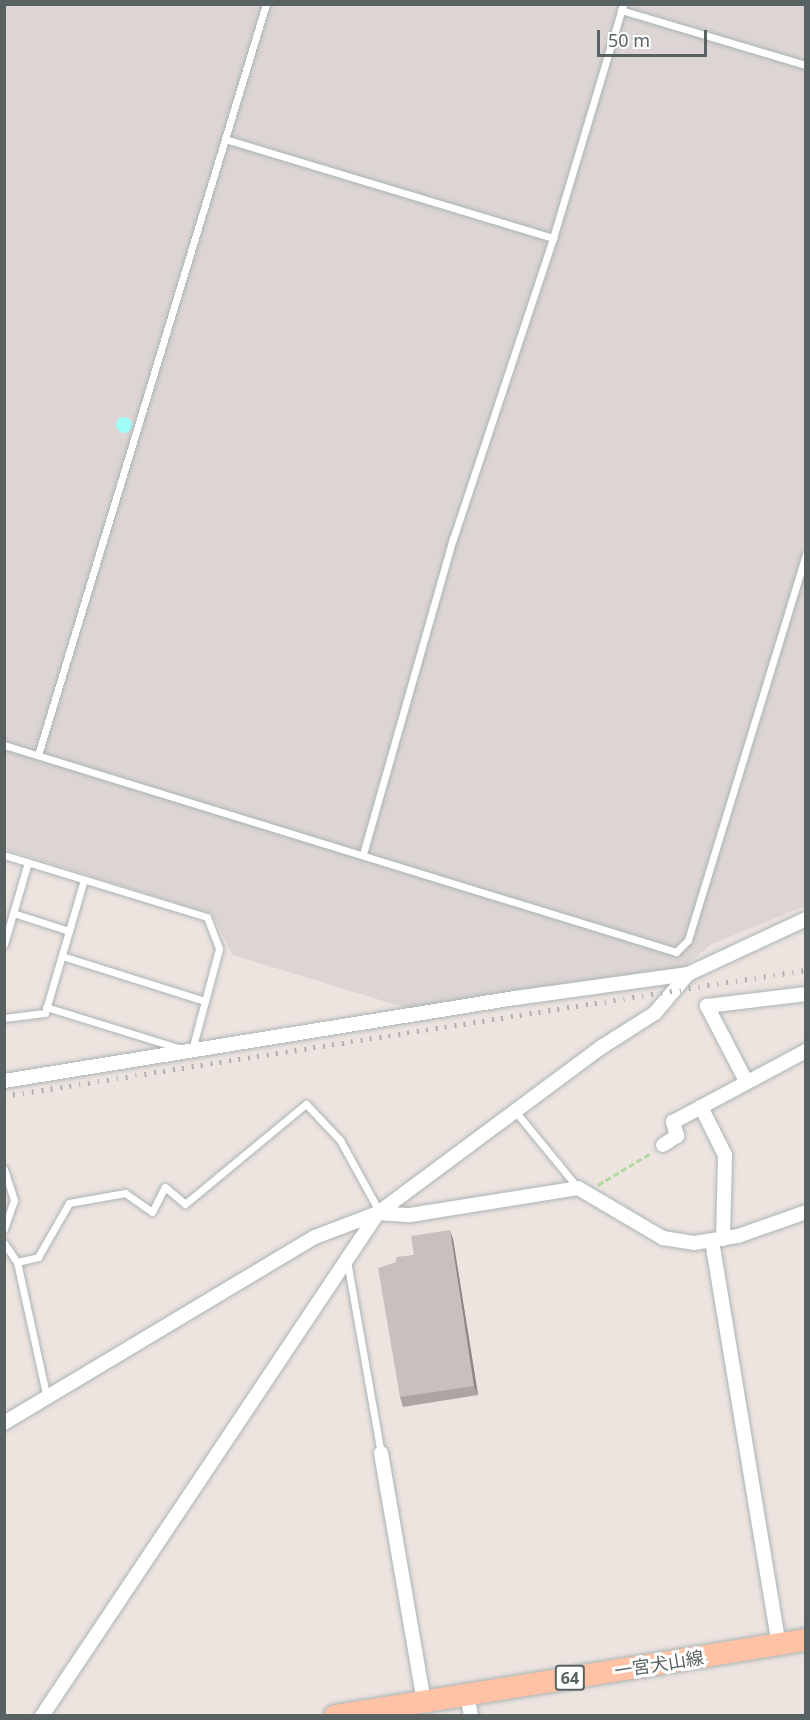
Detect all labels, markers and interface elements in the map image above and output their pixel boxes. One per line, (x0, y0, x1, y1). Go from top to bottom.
scale bar (600, 18, 710, 56)
text: 50 m (608, 28, 650, 52)
street label: 一宮犬山線 (613, 1646, 705, 1682)
road number: 64 (554, 1665, 586, 1691)

